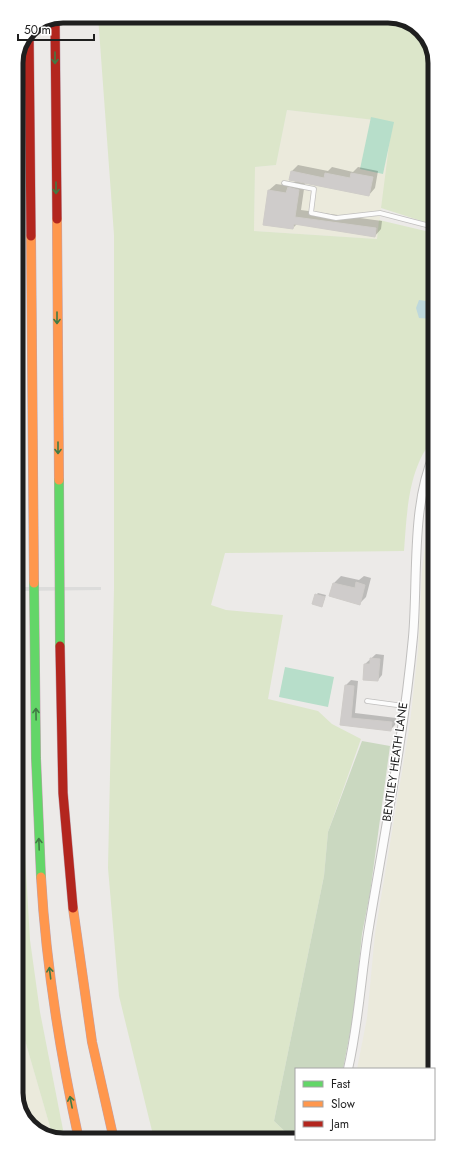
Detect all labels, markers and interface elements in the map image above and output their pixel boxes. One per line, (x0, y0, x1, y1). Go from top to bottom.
scale bar (18, 16, 94, 42)
text: 50 m (24, 21, 51, 39)
one-way arrow (51, 51, 59, 64)
one-way arrow (52, 181, 60, 194)
one-way arrow (53, 311, 61, 324)
one-way arrow (54, 441, 62, 454)
street label: BENTLEY HEATH LANE (378, 701, 412, 823)
one-way arrow (32, 708, 40, 721)
one-way arrow (35, 838, 43, 851)
one-way arrow (46, 967, 54, 980)
legend (295, 1068, 435, 1140)
text: Fast (331, 1075, 350, 1093)
text: Slow (331, 1095, 356, 1113)
one-way arrow (66, 1096, 74, 1109)
text: Jam (329, 1115, 349, 1133)

